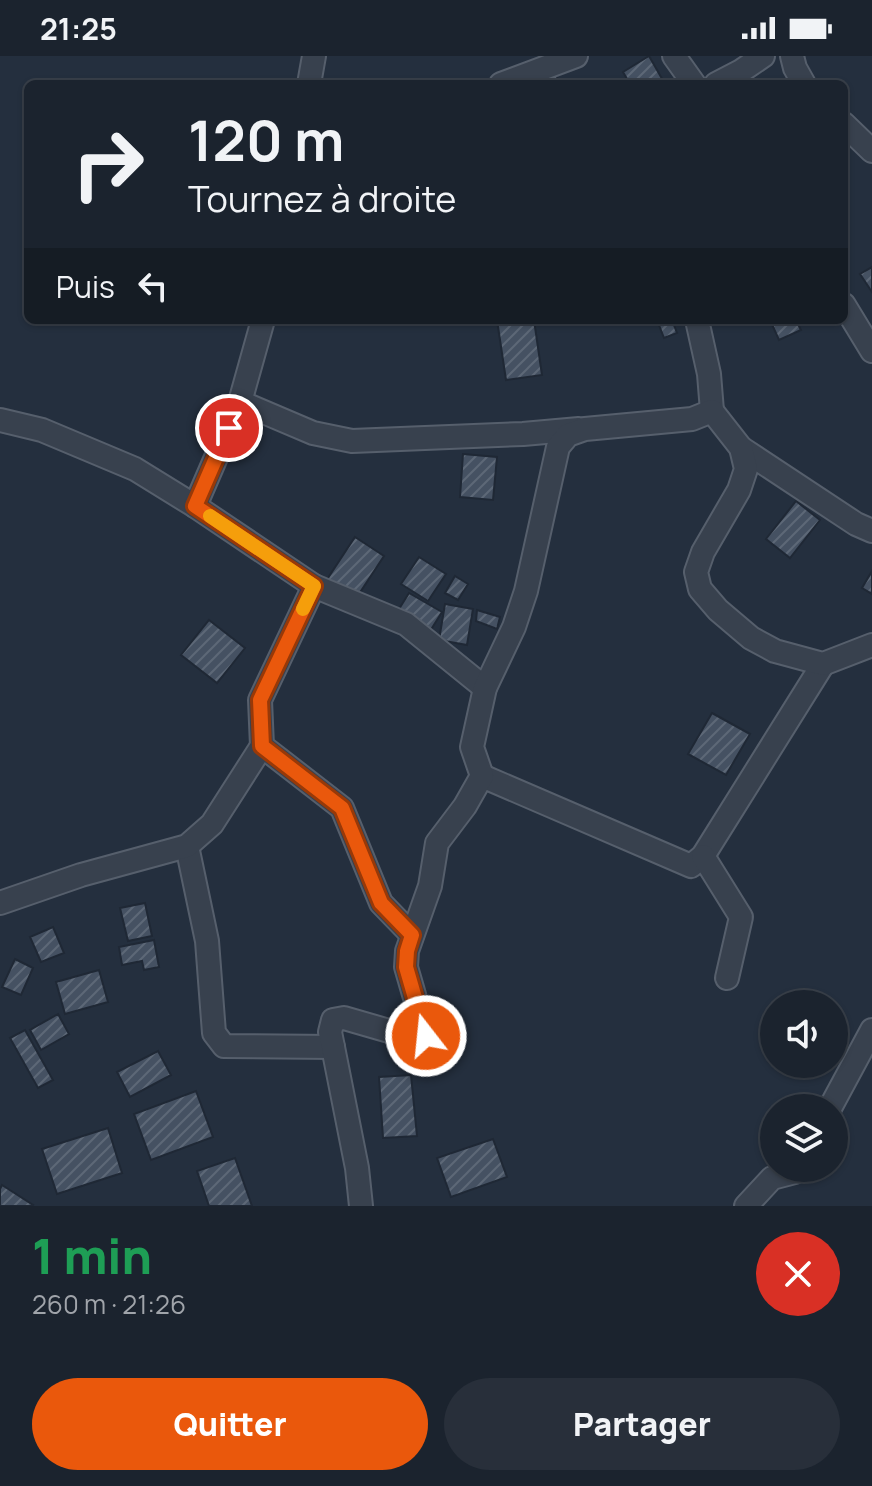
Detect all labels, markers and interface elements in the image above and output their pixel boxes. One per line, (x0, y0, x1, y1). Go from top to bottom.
text: 21:25 (40, 8, 117, 49)
text: 120 m (188, 101, 344, 178)
icon: right (56, 112, 160, 216)
text: Tournez à droite (188, 174, 456, 223)
icon: left (131, 264, 175, 308)
text: Puis (56, 266, 115, 307)
pin (195, 394, 263, 462)
icon: arrive (207, 406, 251, 450)
map controls (760, 990, 848, 1182)
button: sound (760, 990, 848, 1078)
position arrow (384, 994, 468, 1078)
button: layers (760, 1094, 848, 1182)
text: 1 min (32, 1223, 152, 1288)
button: close (756, 1232, 840, 1316)
text: 260 m · 21:26 (32, 1286, 186, 1322)
button: Quitter (32, 1378, 428, 1470)
button: Partager (444, 1378, 840, 1470)

